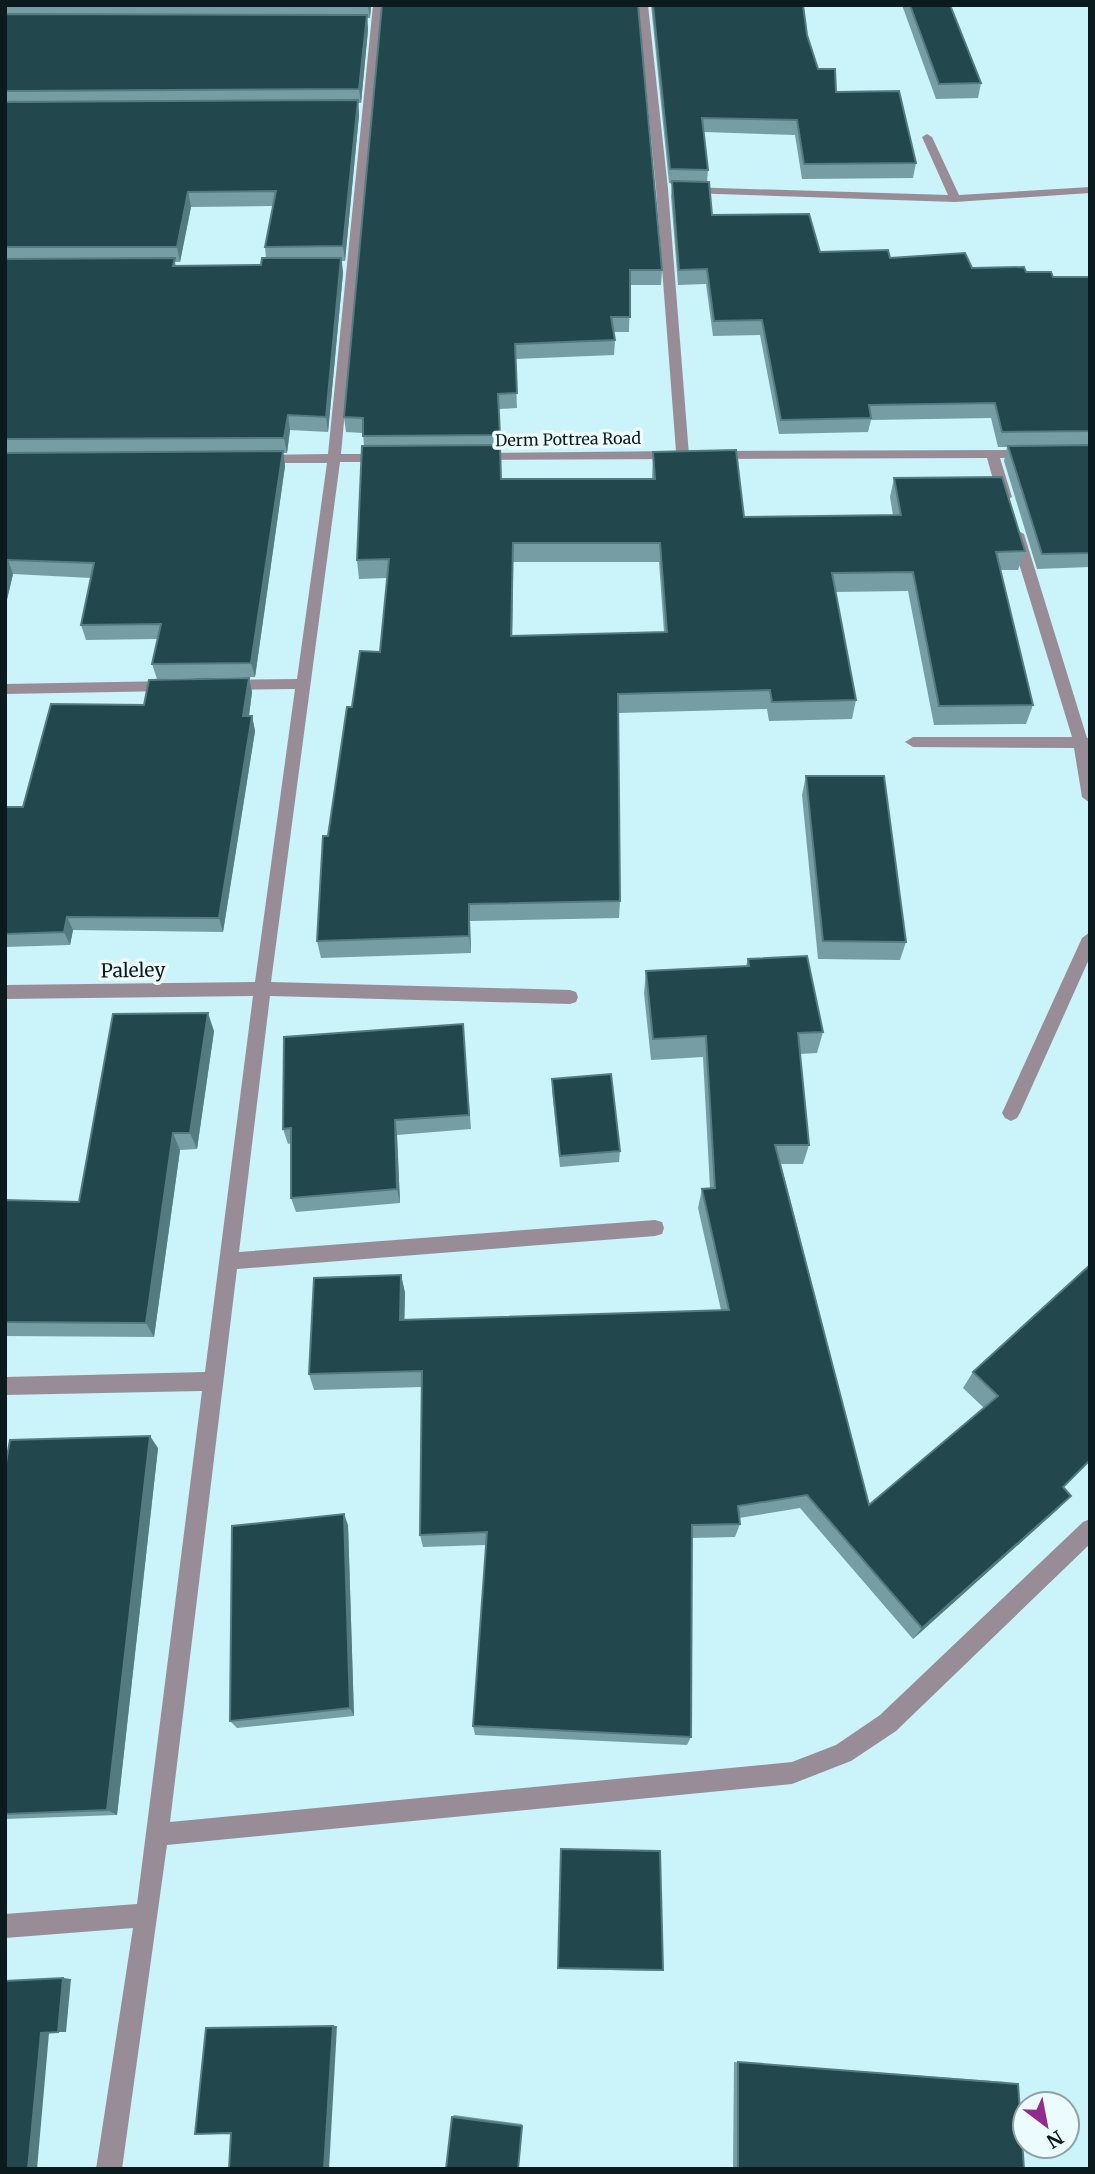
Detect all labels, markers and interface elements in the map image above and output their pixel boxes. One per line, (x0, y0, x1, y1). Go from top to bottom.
street label: Derm Pottrea Road (495, 428, 642, 450)
street label: Paleley (100, 957, 166, 983)
north arrow (1011, 2090, 1081, 2160)
text: N (1042, 2125, 1068, 2154)

